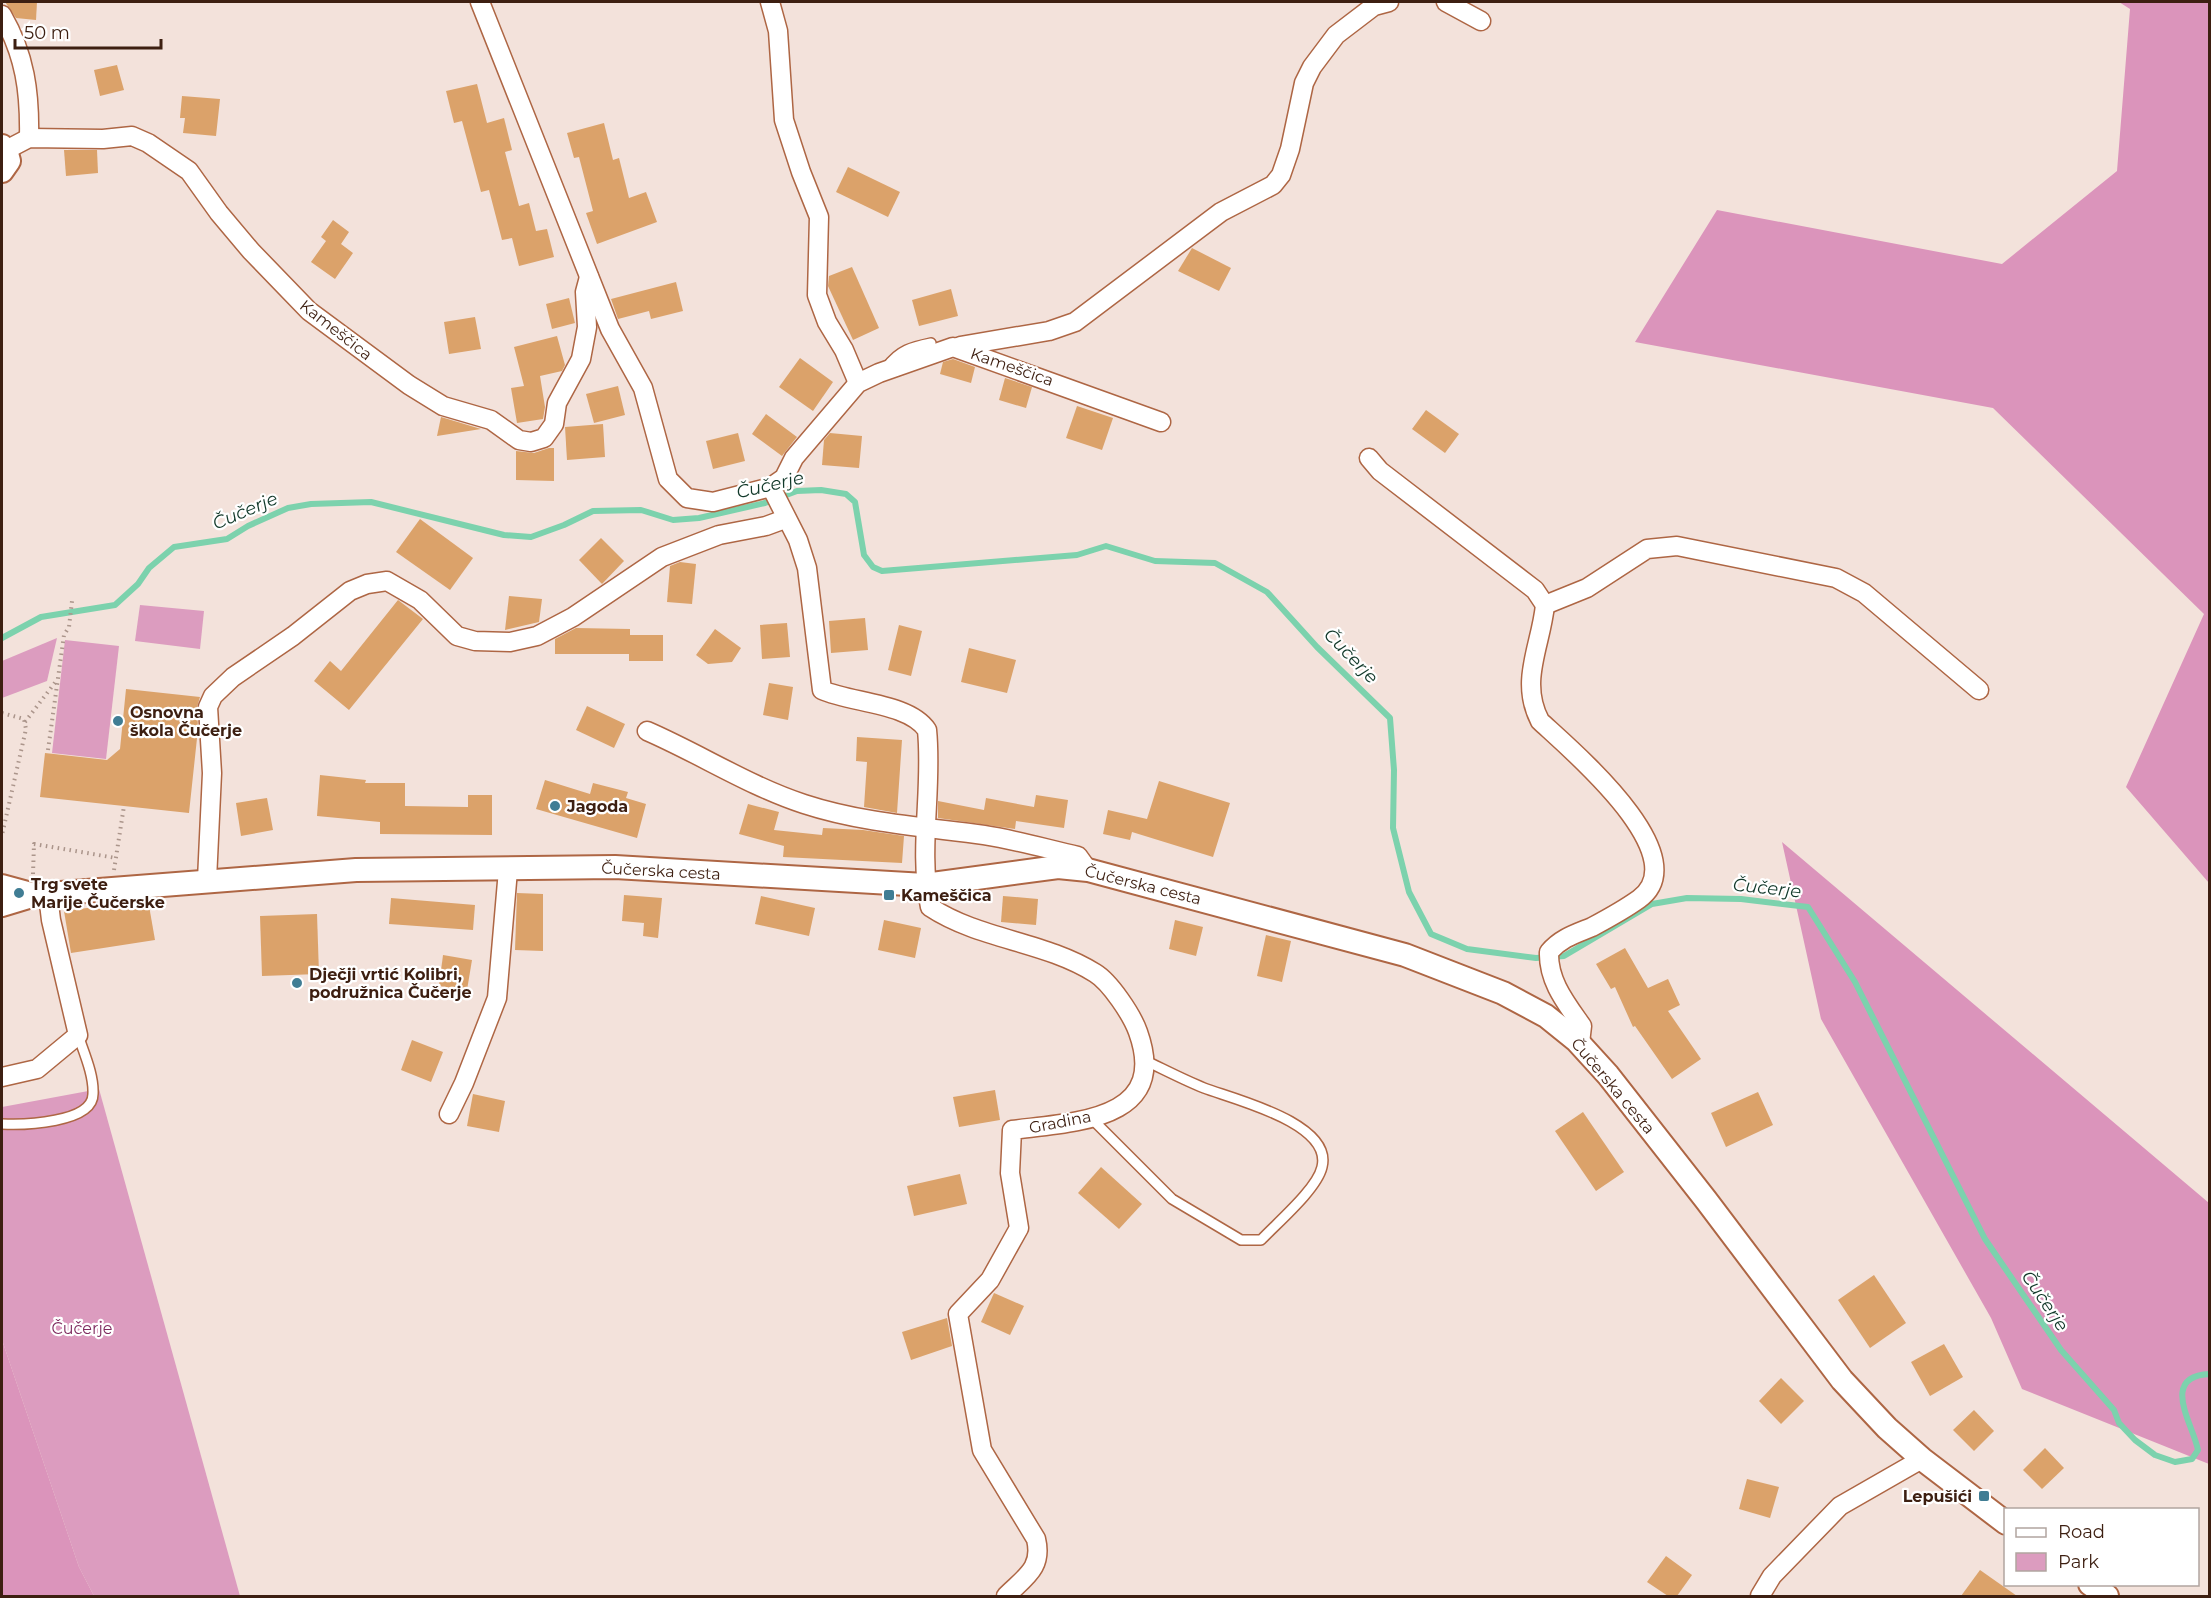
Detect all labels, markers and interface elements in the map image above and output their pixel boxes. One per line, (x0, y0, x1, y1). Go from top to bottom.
scale bar (15, 12, 160, 50)
text: 50 m (24, 22, 70, 44)
street label: Kameščica (296, 296, 376, 364)
street label: Kameščica (968, 344, 1056, 390)
water label: Čučerje (734, 467, 806, 503)
water label: Čučerje (209, 487, 281, 535)
water label: Čučerje (1319, 624, 1383, 688)
place label: Osnovna škola Čučerje (130, 703, 242, 740)
marker: Osnovna škola Čučerje (111, 714, 125, 728)
place label: Jagoda (566, 797, 628, 816)
marker: Jagoda (548, 799, 562, 813)
street label: Čučerska cesta (601, 858, 721, 884)
street label: Čučerska cesta (1083, 861, 1203, 909)
water label: Čučerje (1732, 873, 1802, 903)
place label: Trg svete Marije Čučerske (31, 875, 165, 912)
marker: Trg svete Marije Čučerske (12, 886, 26, 900)
place label: Kameščica (901, 886, 992, 905)
marker: Kameščica (882, 888, 896, 902)
place label: Dječji vrtić Kolibri, podružnica Čučerje (309, 965, 472, 1002)
marker: Dječji vrtić Kolibri, podružnica Čučerje (290, 976, 304, 990)
street label: Čučerska cesta (1567, 1034, 1659, 1138)
street label: Gradina (1027, 1107, 1093, 1137)
water label: Čučerje (2017, 1266, 2073, 1336)
park label: Čučerje (52, 1319, 112, 1338)
place label: Lepušići (1903, 1487, 1972, 1506)
marker: Lepušići (1977, 1489, 1991, 1503)
legend (2004, 1508, 2199, 1586)
text: Road (2058, 1521, 2105, 1543)
text: Park (2058, 1551, 2099, 1573)

